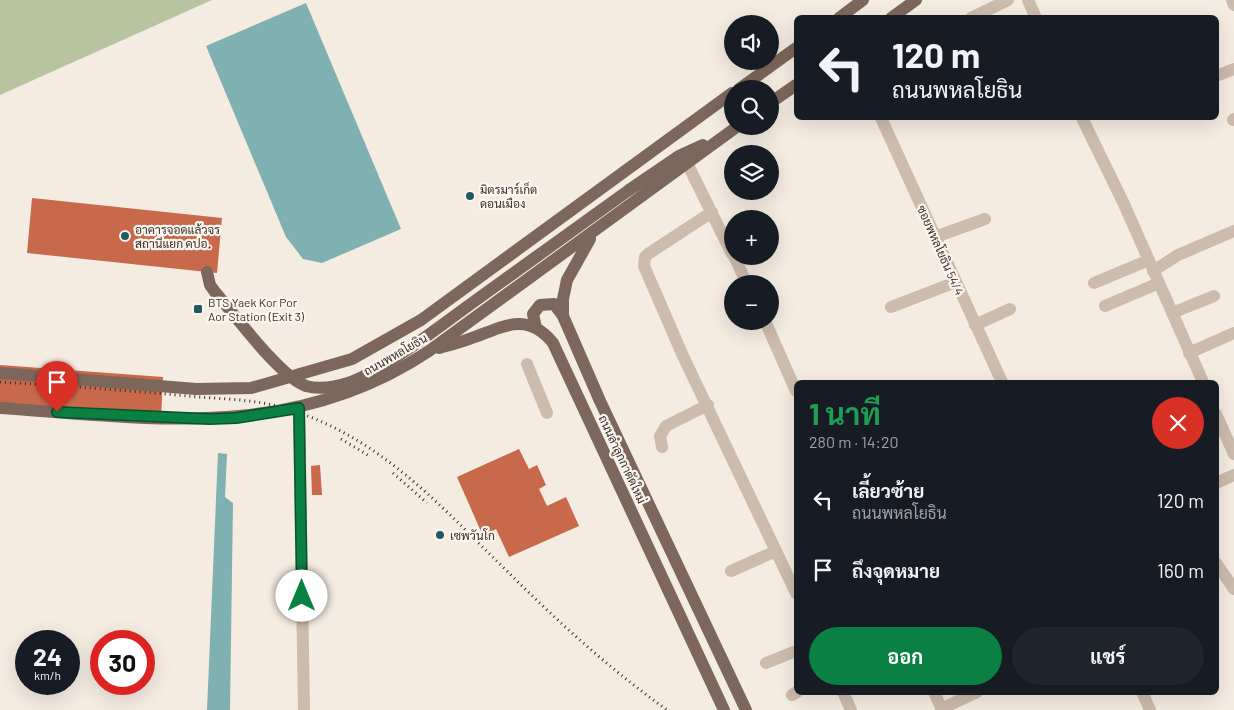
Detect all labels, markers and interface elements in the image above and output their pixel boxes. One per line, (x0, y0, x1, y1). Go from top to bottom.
map controls (724, 15, 779, 330)
button: sound (724, 15, 779, 70)
text: 120 m (892, 33, 980, 75)
icon: left (809, 35, 874, 100)
text: ถนนพหลโยธิน (892, 76, 1022, 102)
button: search (724, 80, 779, 135)
button: layers (724, 145, 779, 200)
place label: มิตรมาร์เก็ต ดอนเมือง (480, 181, 537, 210)
marker: มิตรมาร์เก็ต ดอนเมือง (464, 190, 476, 202)
street label: ซอยพหลโยธิน 54/4 (915, 203, 967, 297)
button: + (724, 210, 779, 265)
place label: อาคารจอดแล้วจร สถานีแยก คปอ. (135, 222, 220, 250)
marker: อาคารจอดแล้วจร สถานีแยก คปอ. (119, 230, 131, 242)
button: − (724, 275, 779, 330)
place label: BTS Yaek Kor Por Aor Station (Exit 3) (208, 295, 305, 323)
marker: BTS Yaek Kor Por Aor Station (Exit 3) (192, 303, 204, 315)
street label: ถนนพหลโยธิน (361, 330, 430, 378)
pin (36, 361, 78, 412)
icon: arrive (43, 368, 71, 396)
text: 1 นาที (809, 395, 881, 431)
button: close (1152, 397, 1204, 449)
street label: ถนนลำลูกกาตัดใหม่ (595, 413, 650, 506)
text: 280 m · 14:20 (809, 432, 899, 451)
text: เลี้ยวซ้าย (852, 479, 924, 502)
icon: left (809, 486, 837, 514)
text: 120 m (1157, 489, 1204, 512)
text: ถนนพหลโยธิน (852, 503, 947, 522)
place label: เซพวันโก (450, 528, 495, 542)
marker: เซพวันโก (434, 529, 446, 541)
icon: arrive (809, 556, 837, 584)
text: ถึงจุดหมาย (852, 559, 940, 582)
text: 160 m (1157, 559, 1204, 582)
position arrow (275, 569, 327, 621)
button: ออก (809, 627, 1002, 685)
button: แชร์ (1012, 627, 1204, 685)
speed limit sign: 30 (90, 630, 155, 695)
text: 24 (33, 641, 62, 671)
text: km/h (34, 668, 61, 682)

